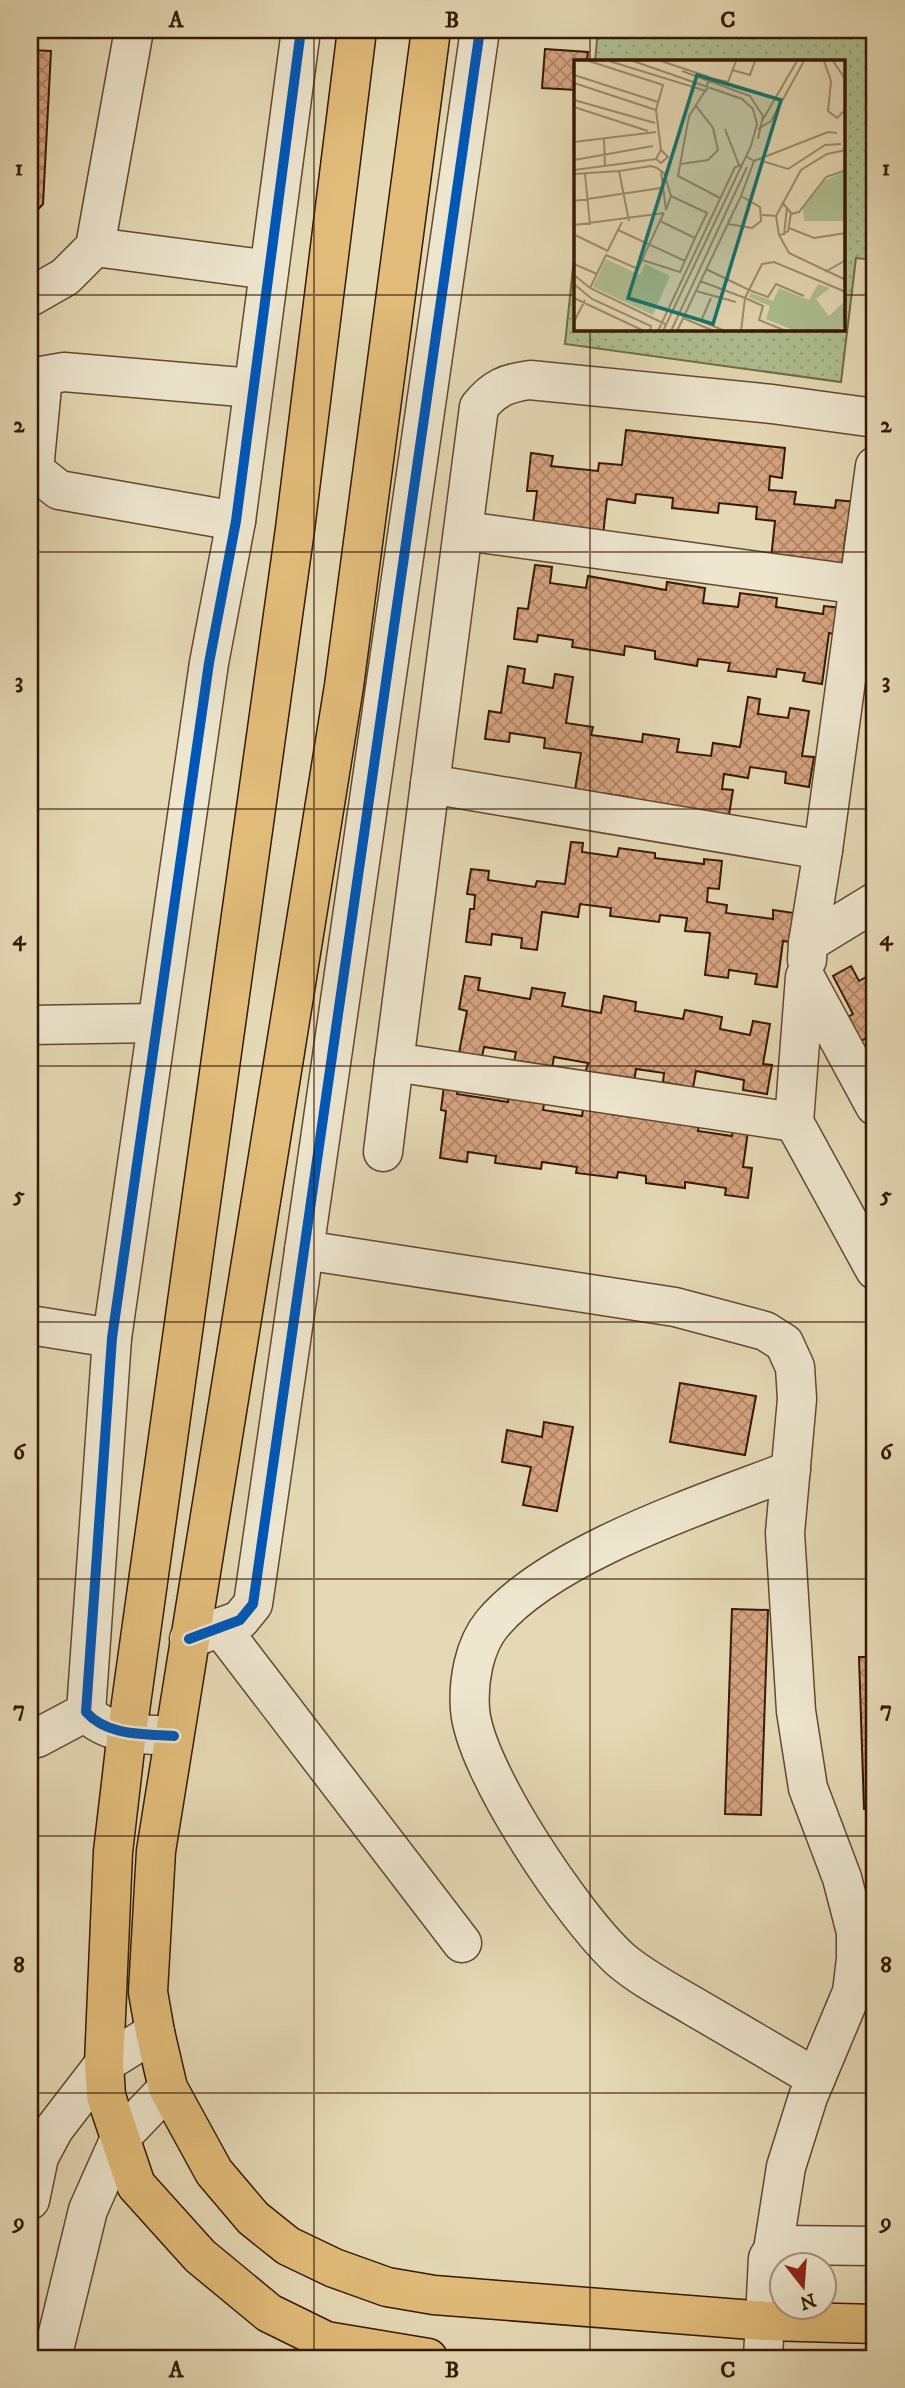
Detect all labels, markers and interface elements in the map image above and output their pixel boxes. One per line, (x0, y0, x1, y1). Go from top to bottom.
text: A (168, 6, 185, 35)
text: B (445, 6, 459, 35)
text: C (720, 6, 736, 35)
inset map (574, 60, 846, 331)
text: 1 (15, 154, 23, 183)
text: 1 (882, 154, 890, 183)
text: 2 (13, 411, 25, 440)
text: 2 (880, 411, 892, 440)
text: 3 (15, 667, 23, 696)
text: 3 (882, 667, 890, 696)
text: 4 (12, 924, 27, 953)
text: 4 (879, 924, 894, 953)
text: 5 (12, 1181, 25, 1210)
text: 5 (879, 1181, 892, 1210)
text: 6 (13, 1438, 27, 1467)
text: 6 (880, 1438, 894, 1467)
text: 7 (13, 1695, 25, 1724)
text: 7 (880, 1695, 892, 1724)
text: 8 (13, 1951, 25, 1980)
text: 8 (880, 1951, 892, 1980)
text: 9 (11, 2208, 25, 2237)
text: 9 (878, 2208, 892, 2237)
north arrow (768, 2252, 838, 2322)
text: N (796, 2288, 818, 2314)
text: A (168, 2356, 185, 2385)
text: B (445, 2356, 459, 2385)
text: C (720, 2356, 736, 2385)

